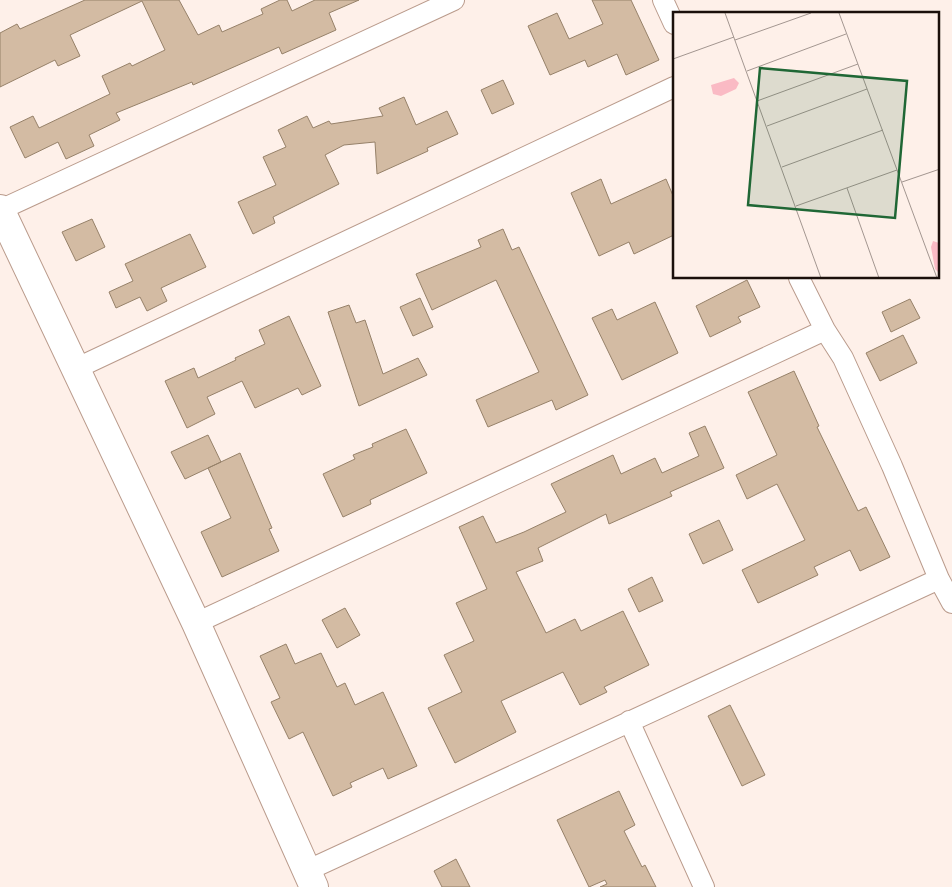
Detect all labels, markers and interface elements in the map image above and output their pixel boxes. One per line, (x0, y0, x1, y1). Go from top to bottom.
inset map (673, 12, 940, 279)

